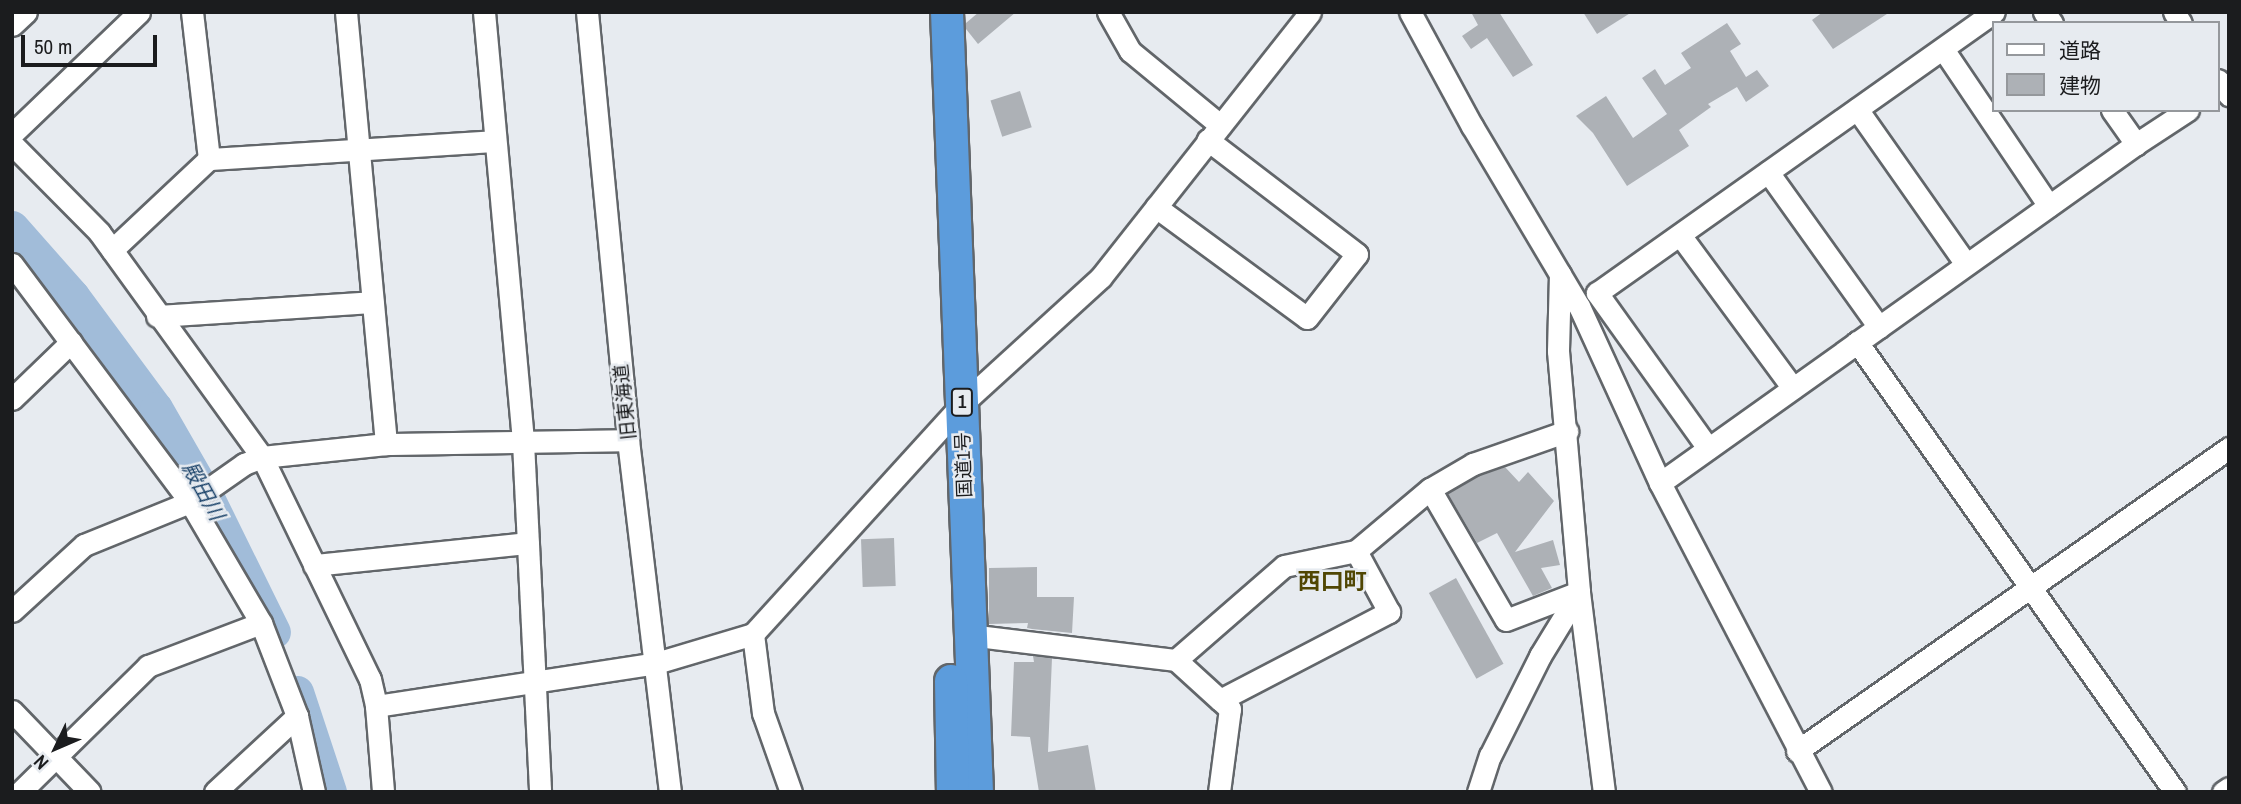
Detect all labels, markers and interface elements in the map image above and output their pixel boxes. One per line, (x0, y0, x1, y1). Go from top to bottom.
scale bar (24, 21, 161, 65)
legend (1993, 21, 2220, 112)
text: 50 m (34, 32, 72, 61)
text: 道路 (2059, 36, 2101, 65)
text: 建物 (2059, 71, 2101, 100)
street label: 旧東海道 (610, 363, 640, 441)
road number: 1 (950, 388, 974, 416)
street label: 国道1号 (951, 432, 977, 498)
water label: 殿田川 (177, 457, 229, 525)
district label: 西口町 (1298, 567, 1366, 595)
north arrow (21, 713, 91, 783)
text: N (28, 750, 54, 776)

